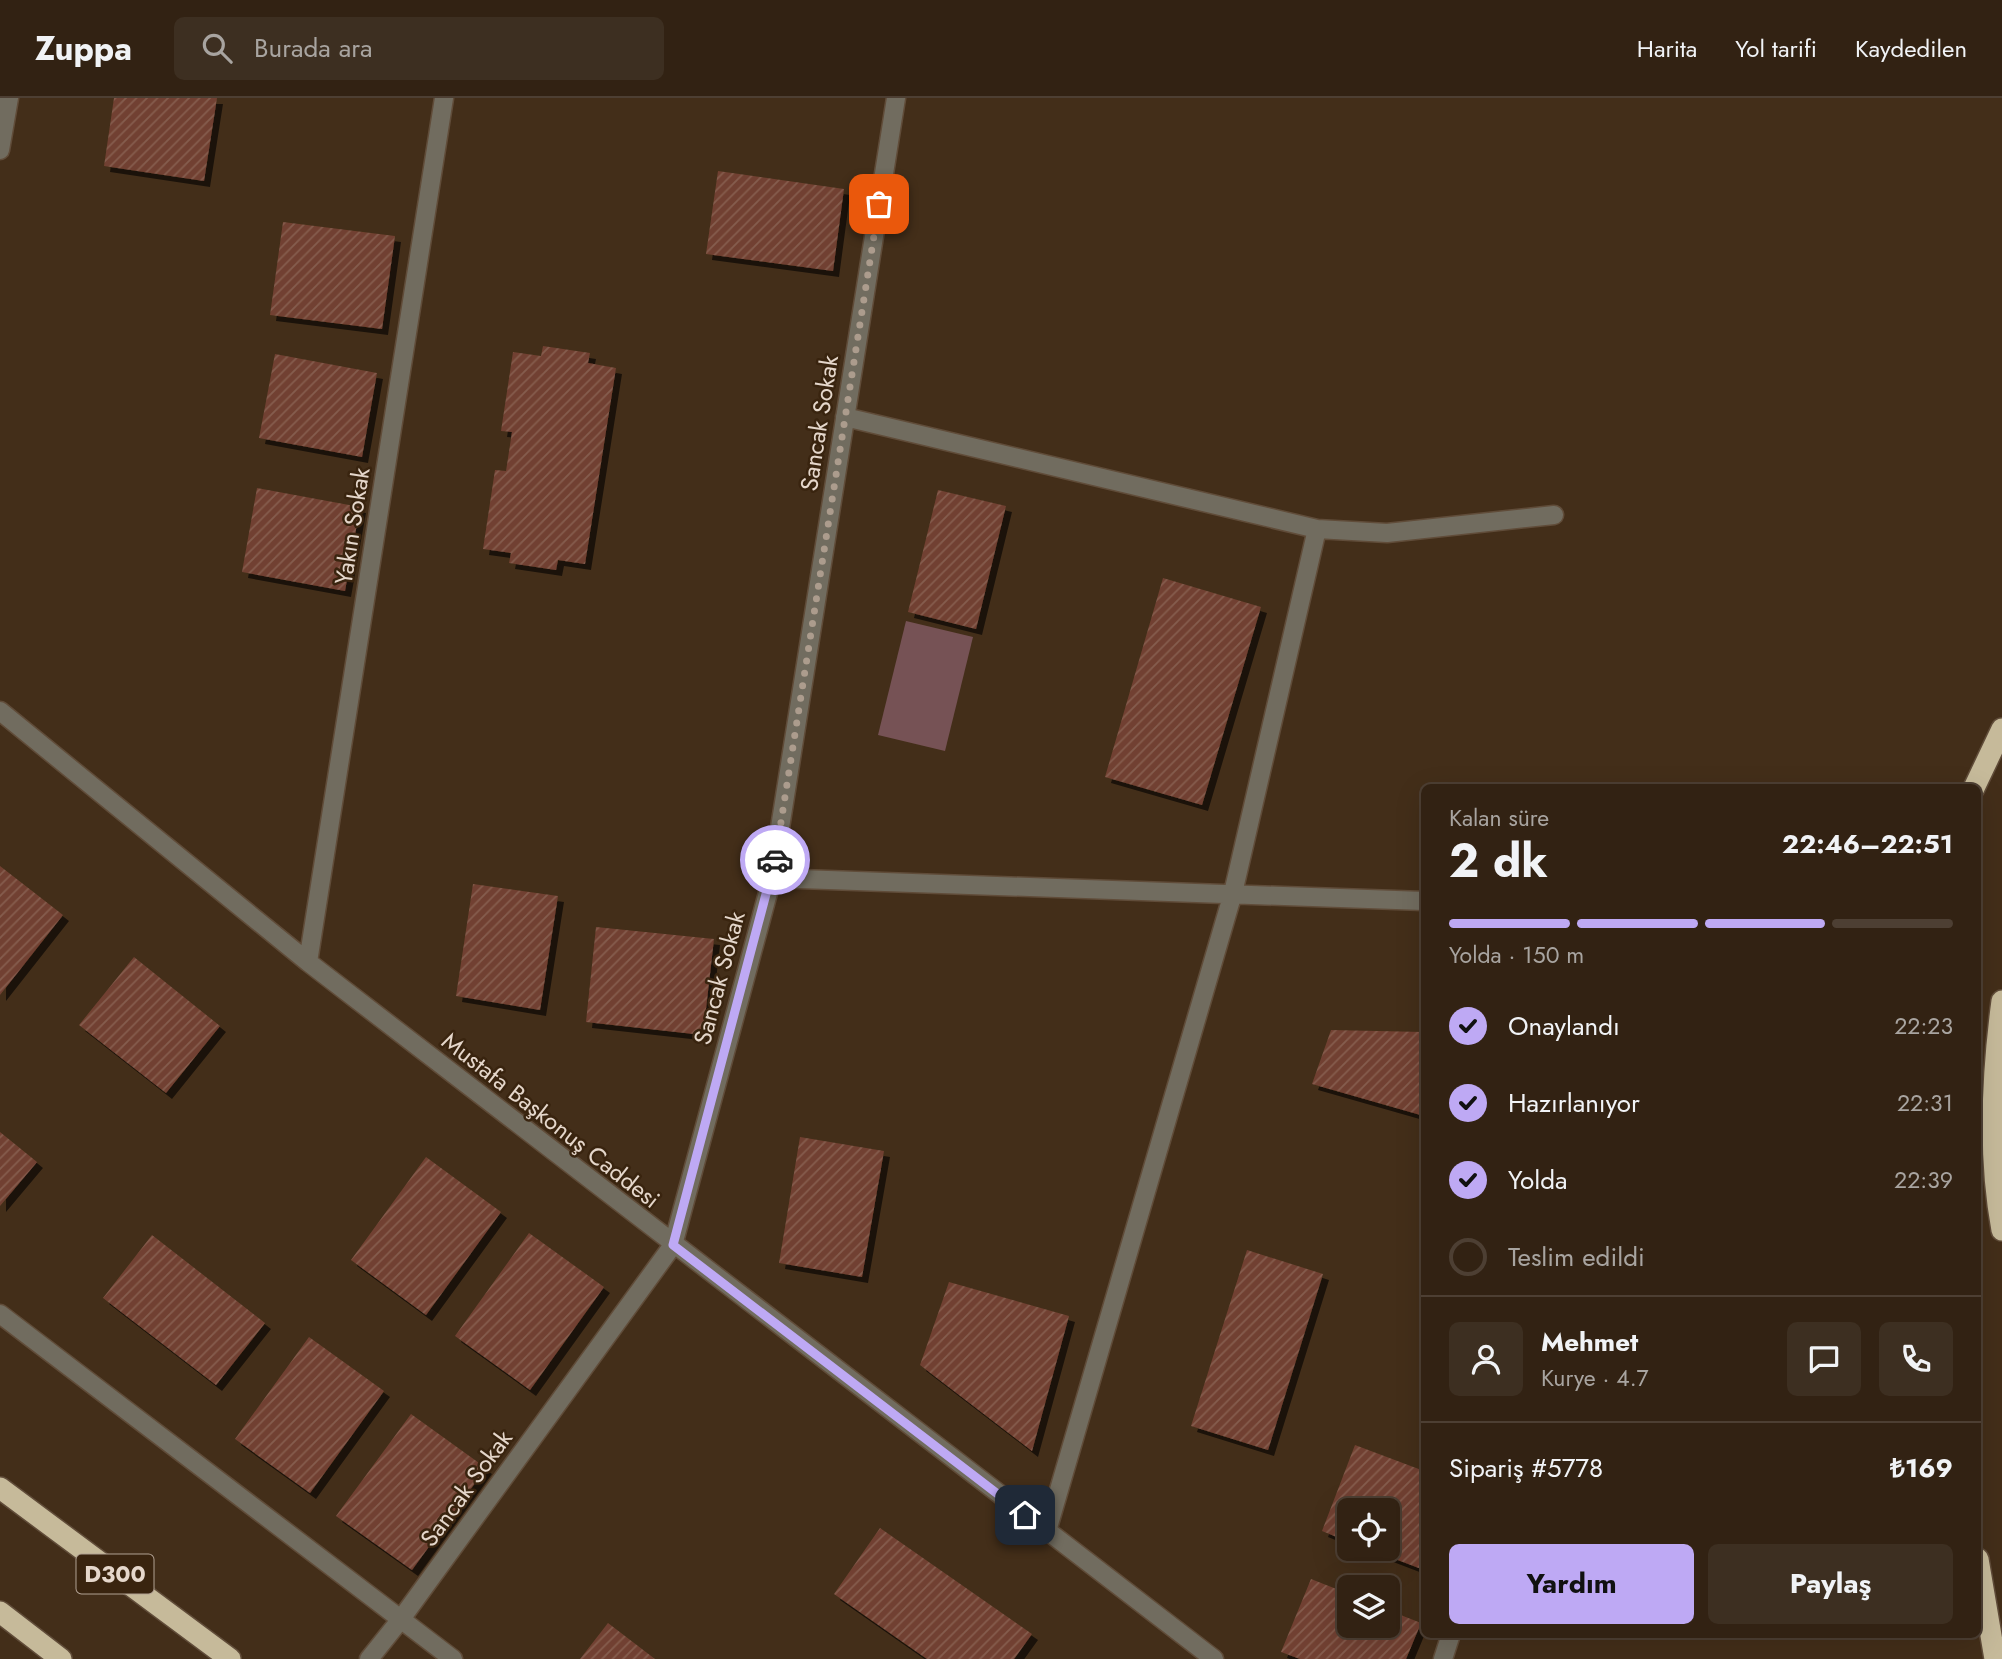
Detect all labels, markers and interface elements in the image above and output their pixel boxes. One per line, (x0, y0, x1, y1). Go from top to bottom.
search box (174, 17, 664, 80)
text: Zuppa (35, 25, 132, 72)
icon: search (198, 29, 236, 67)
text: Burada ara (254, 29, 373, 67)
text: Harita (1637, 31, 1697, 66)
text: Yol tarifi (1735, 31, 1817, 66)
text: Kaydedilen (1855, 31, 1967, 66)
pin (849, 174, 909, 234)
icon: bag (860, 185, 898, 223)
street label: Sancak Sokak (791, 352, 847, 493)
street label: Yakın Sokak (325, 464, 379, 587)
text: Kalan süre (1449, 801, 1549, 835)
courier (740, 825, 810, 895)
text: 22:46–22:51 (1782, 825, 1953, 863)
text: 2 dk (1449, 828, 1548, 894)
icon: car (756, 841, 794, 879)
street label: Sancak Sokak (684, 907, 754, 1049)
text: Yolda · 150 m (1449, 938, 1584, 972)
icon: check (1449, 1007, 1487, 1045)
text: Onaylandı (1508, 1007, 1620, 1045)
text: 22:23 (1894, 1009, 1953, 1043)
street label: Mustafa Başkonuş Caddesi (435, 1024, 667, 1216)
icon: check (1449, 1084, 1487, 1122)
text: Hazırlanıyor (1508, 1084, 1640, 1122)
text: 22:31 (1897, 1086, 1953, 1120)
icon: check (1449, 1161, 1487, 1199)
text: Yolda (1508, 1161, 1568, 1199)
text: 22:39 (1894, 1163, 1953, 1197)
text: Teslim edildi (1508, 1238, 1645, 1276)
button: person (1449, 1322, 1523, 1396)
button: chat (1787, 1322, 1861, 1396)
button: phone (1879, 1322, 1953, 1396)
text: Mehmet (1541, 1323, 1638, 1361)
text: Kurye · 4.7 (1541, 1361, 1649, 1395)
street label: Sancak Sokak (412, 1422, 521, 1554)
text: Sipariş #5778 (1449, 1449, 1603, 1487)
text: ₺169 (1890, 1449, 1953, 1487)
pin (995, 1485, 1055, 1545)
icon: home (1006, 1496, 1044, 1534)
map controls (1337, 1498, 1400, 1638)
button: locate (1337, 1498, 1400, 1561)
button: Yardım (1449, 1544, 1694, 1624)
button: Paylaş (1708, 1544, 1953, 1624)
road number: D300 (76, 1554, 154, 1594)
button: layers (1337, 1575, 1400, 1638)

